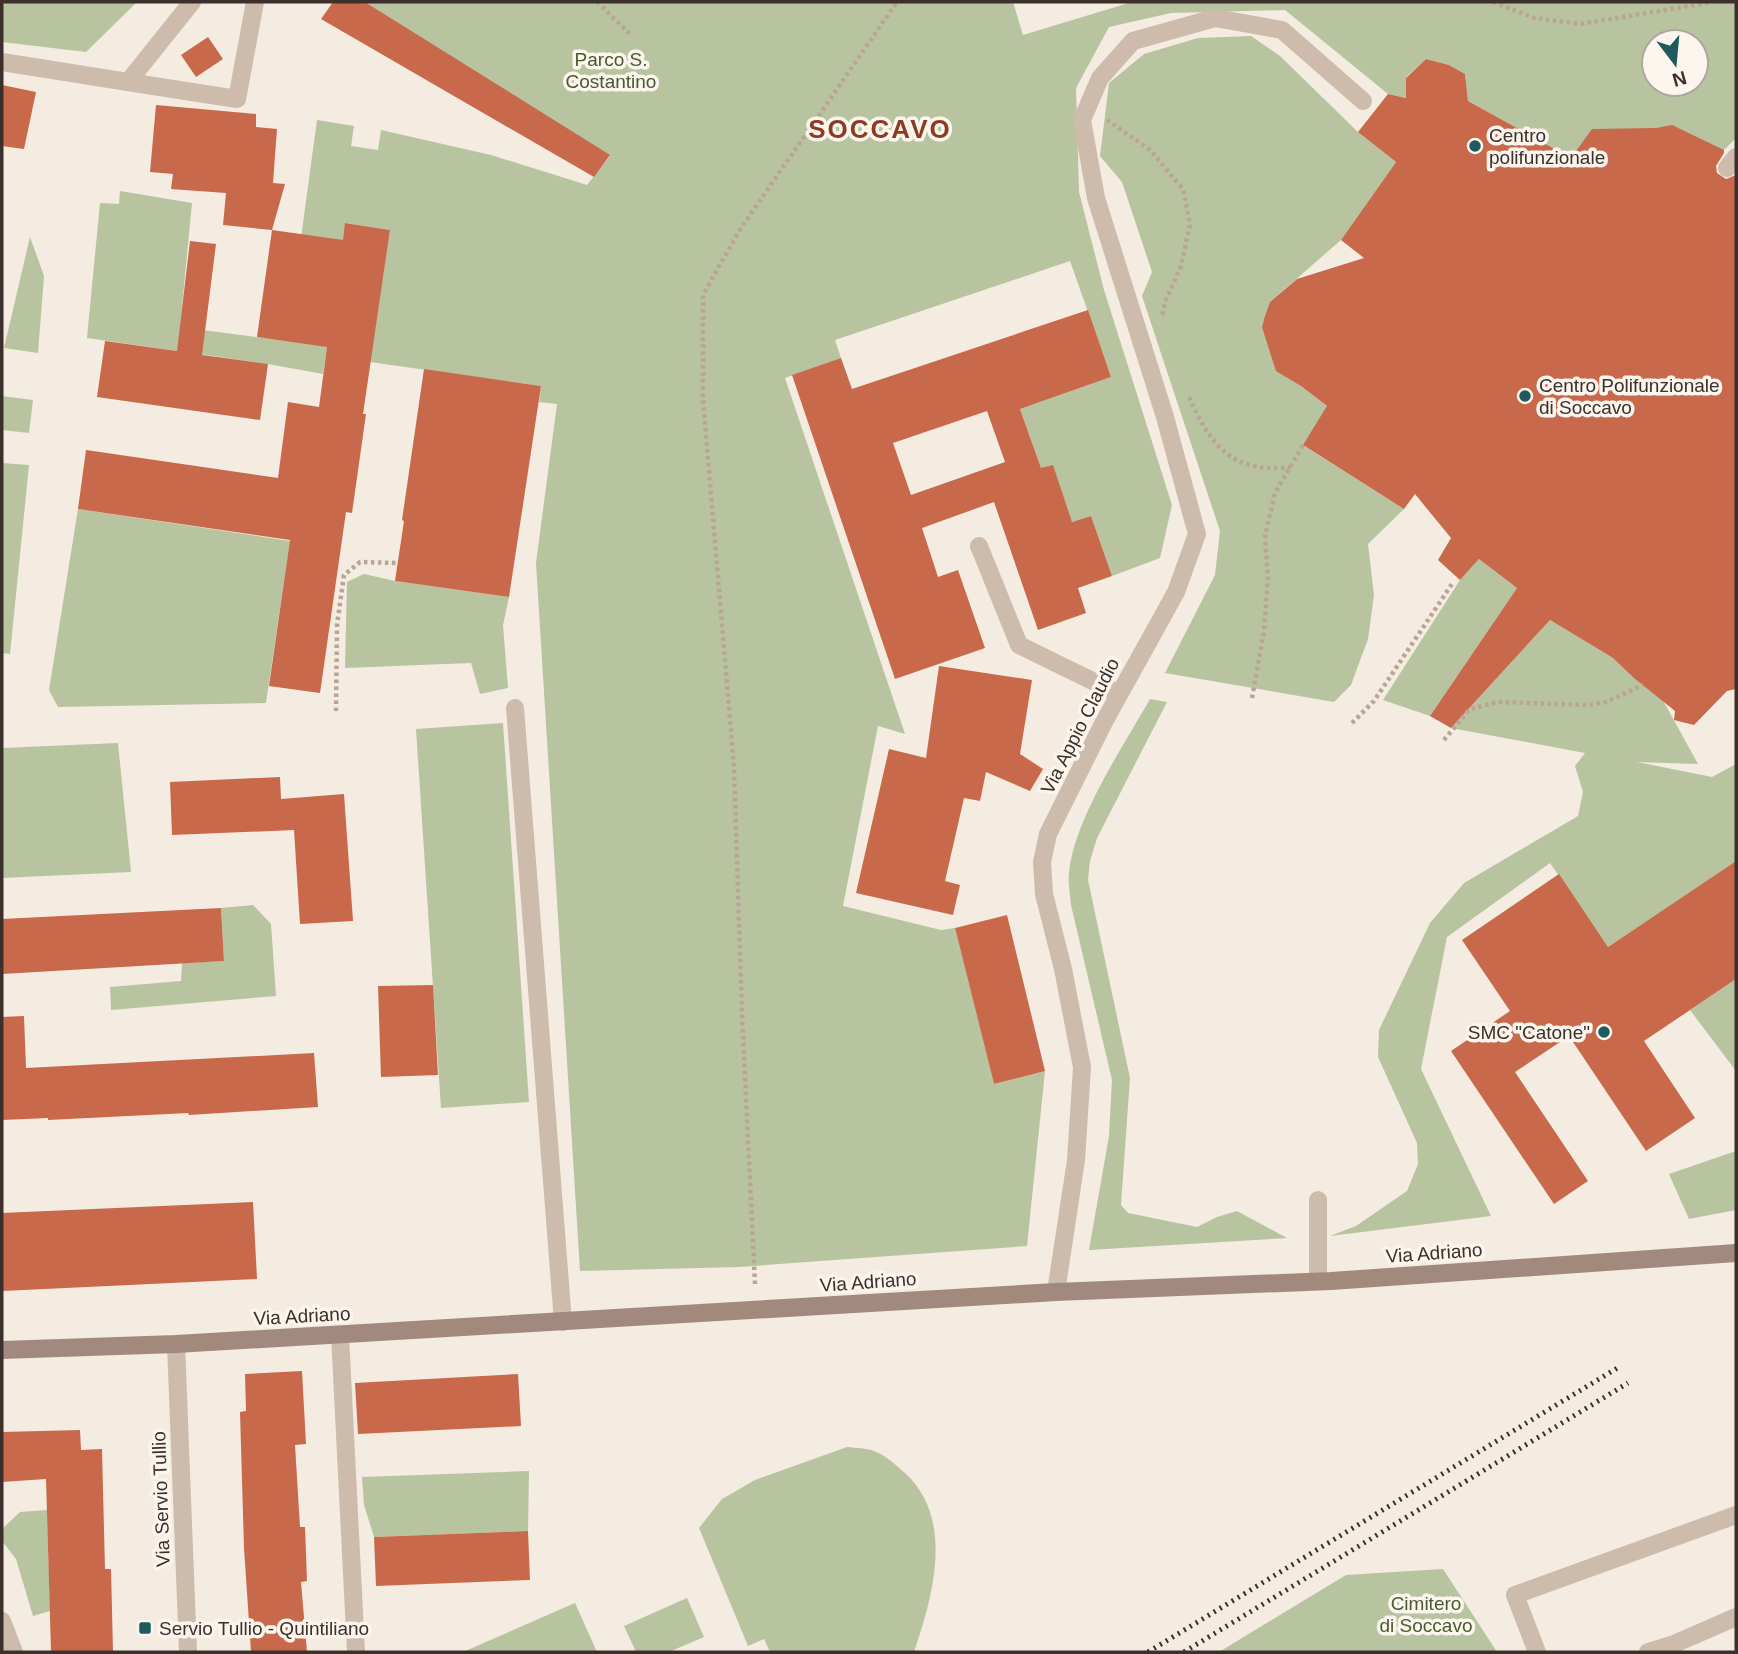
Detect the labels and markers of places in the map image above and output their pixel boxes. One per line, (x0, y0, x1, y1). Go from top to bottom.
place label: Centro polifunzionale (1489, 125, 1605, 168)
marker: Centro polifunzionale (1467, 138, 1483, 154)
place label: Centro Polifunzionale di Soccavo (1539, 375, 1720, 418)
marker: Centro Polifunzionale di Soccavo (1517, 388, 1533, 404)
place label: SMC "Catone" (1468, 1022, 1590, 1043)
marker: SMC "Catone" (1596, 1024, 1612, 1040)
place label: Servio Tullio - Quintiliano (159, 1618, 369, 1639)
marker: Servio Tullio - Quintiliano (137, 1620, 153, 1636)

